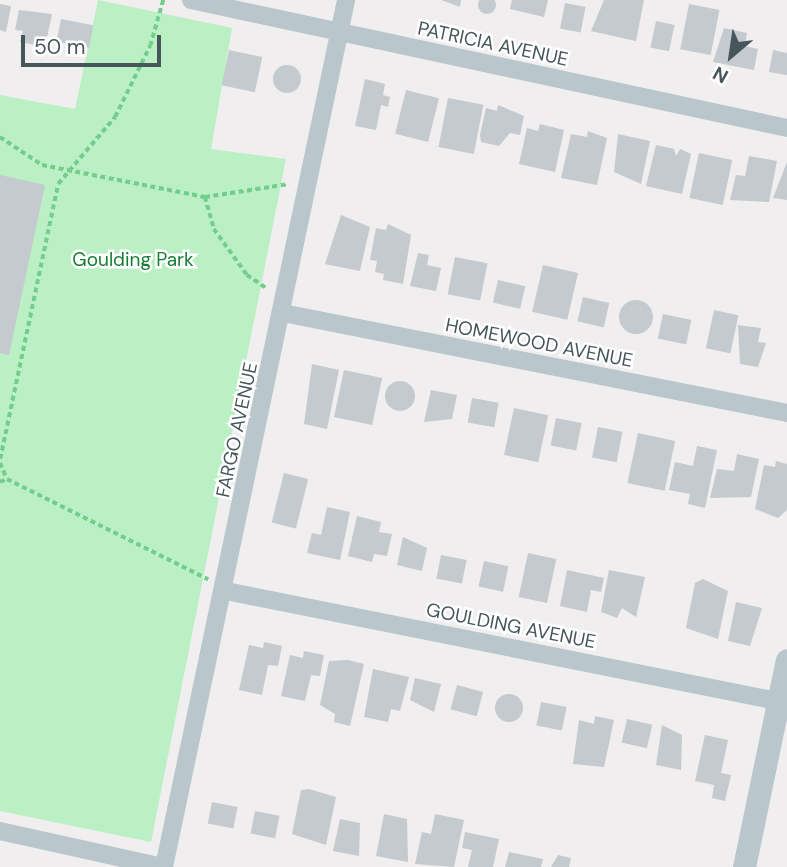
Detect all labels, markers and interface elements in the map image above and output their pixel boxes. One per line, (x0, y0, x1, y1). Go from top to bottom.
street label: PATRICIA AVENUE (416, 17, 570, 71)
scale bar (24, 21, 164, 65)
north arrow (696, 21, 766, 91)
text: 50 m (34, 33, 85, 61)
text: N (708, 61, 733, 89)
park label: Goulding Park (72, 249, 194, 271)
street label: HOMEWOOD AVENUE (443, 314, 635, 372)
street label: FARGO AVENUE (212, 360, 262, 500)
street label: GOULDING AVENUE (424, 598, 598, 654)

